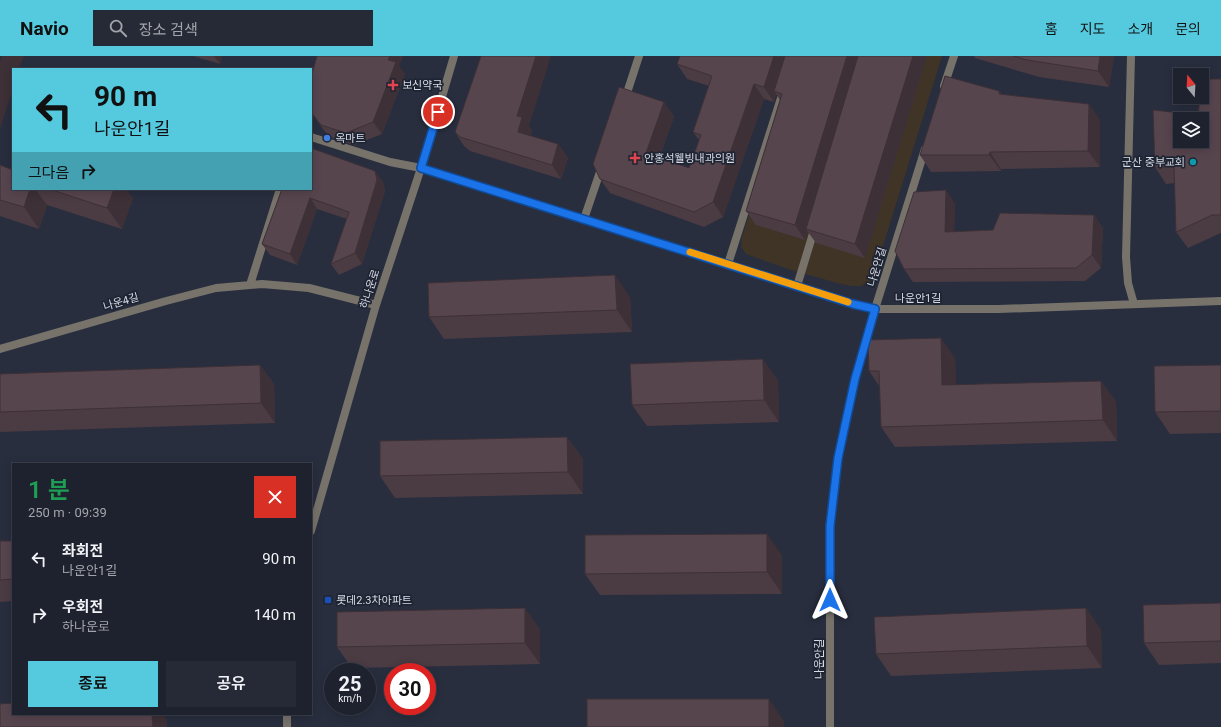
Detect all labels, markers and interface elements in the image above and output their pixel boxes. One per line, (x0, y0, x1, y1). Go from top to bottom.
search box (93, 10, 373, 46)
text: Navio (20, 17, 69, 40)
icon: search (107, 17, 129, 39)
text: 장소 검색 (139, 21, 198, 39)
text: 홈 (1045, 21, 1058, 37)
text: 지도 (1080, 21, 1105, 37)
text: 소개 (1127, 21, 1153, 37)
text: 문의 (1175, 21, 1201, 37)
north arrow (1173, 68, 1209, 104)
map controls (1173, 68, 1209, 148)
marker: 보신약국 (387, 79, 399, 91)
place label: 보신약국 (402, 79, 442, 92)
text: 90 m (94, 80, 157, 113)
icon: left (28, 84, 80, 136)
pin (421, 95, 455, 129)
icon: arrive (427, 101, 449, 123)
button: layers (1173, 112, 1209, 148)
text: 나운안1길 (94, 118, 170, 139)
place label: 옥마트 (335, 132, 365, 145)
marker: 옥마트 (322, 133, 332, 143)
marker: 안홍석웰빙내과의원 (629, 152, 641, 164)
place label: 안홍석웰빙내과의원 (644, 152, 735, 165)
place label: 군산 중부교회 (1122, 156, 1185, 169)
marker: 군산 중부교회 (1188, 157, 1198, 167)
icon: right (77, 160, 99, 182)
text: 그다음 (28, 164, 69, 182)
street label: 나운안길 (865, 246, 889, 288)
street label: 하나운로 (358, 268, 382, 310)
street label: 나운4길 (102, 291, 140, 313)
street label: 나운안1길 (895, 292, 941, 305)
text: 1 분 (28, 476, 70, 504)
button: close (254, 476, 296, 518)
text: 250 m · 09:39 (28, 505, 107, 520)
text: 좌회전 (62, 542, 103, 560)
icon: left (28, 548, 50, 570)
text: 90 m (262, 550, 296, 568)
text: 나운안1길 (62, 563, 117, 578)
position arrow (809, 579, 851, 621)
place label: 롯데2.3차아파트 (336, 594, 412, 607)
marker: 롯데2.3차아파트 (323, 595, 333, 605)
text: 우회전 (62, 598, 103, 616)
icon: right (28, 604, 50, 626)
text: 140 m (254, 606, 296, 624)
text: 하나운로 (62, 619, 110, 634)
street label: 나운안길 (813, 639, 826, 679)
button: 종료 (28, 661, 158, 707)
button: 공유 (166, 661, 296, 707)
speed limit sign: 30 (384, 663, 436, 715)
text: 25 (339, 672, 361, 696)
text: km/h (338, 693, 362, 704)

